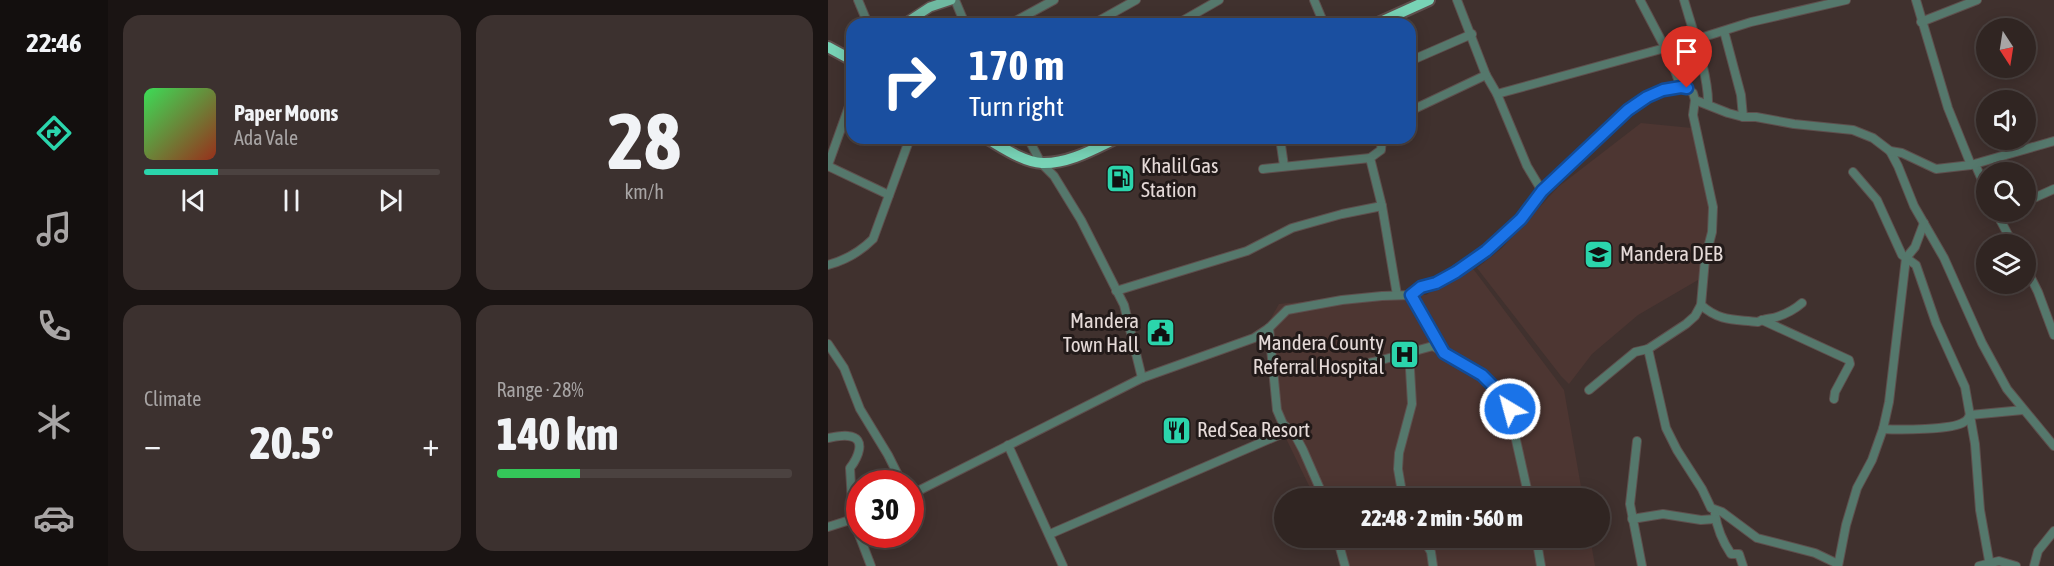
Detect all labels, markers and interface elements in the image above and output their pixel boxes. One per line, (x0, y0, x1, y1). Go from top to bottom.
north arrow (1976, 18, 2036, 78)
map controls (1976, 18, 2036, 294)
pin (1661, 26, 1712, 88)
text: 22:46 (26, 27, 82, 58)
icon: arrive (1670, 35, 1703, 68)
text: 170 m (969, 41, 1064, 89)
icon: right (870, 42, 948, 120)
button: sound (1976, 90, 2036, 150)
text: Turn right (969, 91, 1064, 122)
text: 28 (608, 96, 681, 186)
text: Paper Moons (234, 100, 338, 126)
icon: directions (33, 112, 75, 154)
text: Ada Vale (234, 126, 298, 149)
place label: Khalil Gas Station (1141, 153, 1218, 201)
fuel station icon: Khalil Gas Station (1104, 162, 1136, 194)
button: search (1976, 162, 2036, 222)
text: km/h (624, 180, 664, 203)
icon: previous (177, 184, 210, 217)
icon: pause (275, 184, 308, 217)
icon: next (374, 184, 407, 217)
icon: music (33, 208, 75, 250)
button: layers (1976, 234, 2036, 294)
school or university icon: Mandera DEB (1583, 238, 1615, 270)
place label: Mandera DEB (1620, 241, 1723, 265)
icon: phone (33, 305, 75, 347)
place label: Mandera Town Hall (1063, 308, 1139, 356)
public building icon: Mandera Town Hall (1144, 317, 1176, 349)
place label: Mandera County Referral Hospital (1253, 330, 1384, 378)
hospital icon: Mandera County Referral Hospital (1389, 339, 1421, 371)
position arrow (1478, 377, 1542, 441)
text: Range · 28% (497, 378, 584, 401)
text: Climate (144, 387, 201, 410)
icon: climate (33, 401, 75, 443)
text: 140 km (497, 408, 618, 460)
restaurant icon: Red Sea Resort (1160, 414, 1192, 446)
text: 20.5° (250, 417, 334, 469)
place label: Red Sea Resort (1197, 417, 1310, 441)
text: − (144, 425, 161, 463)
text: + (422, 425, 439, 463)
speed limit sign: 30 (846, 470, 924, 548)
icon: car (33, 497, 75, 539)
text: 22:48 · 2 min · 560 m (1361, 505, 1523, 531)

